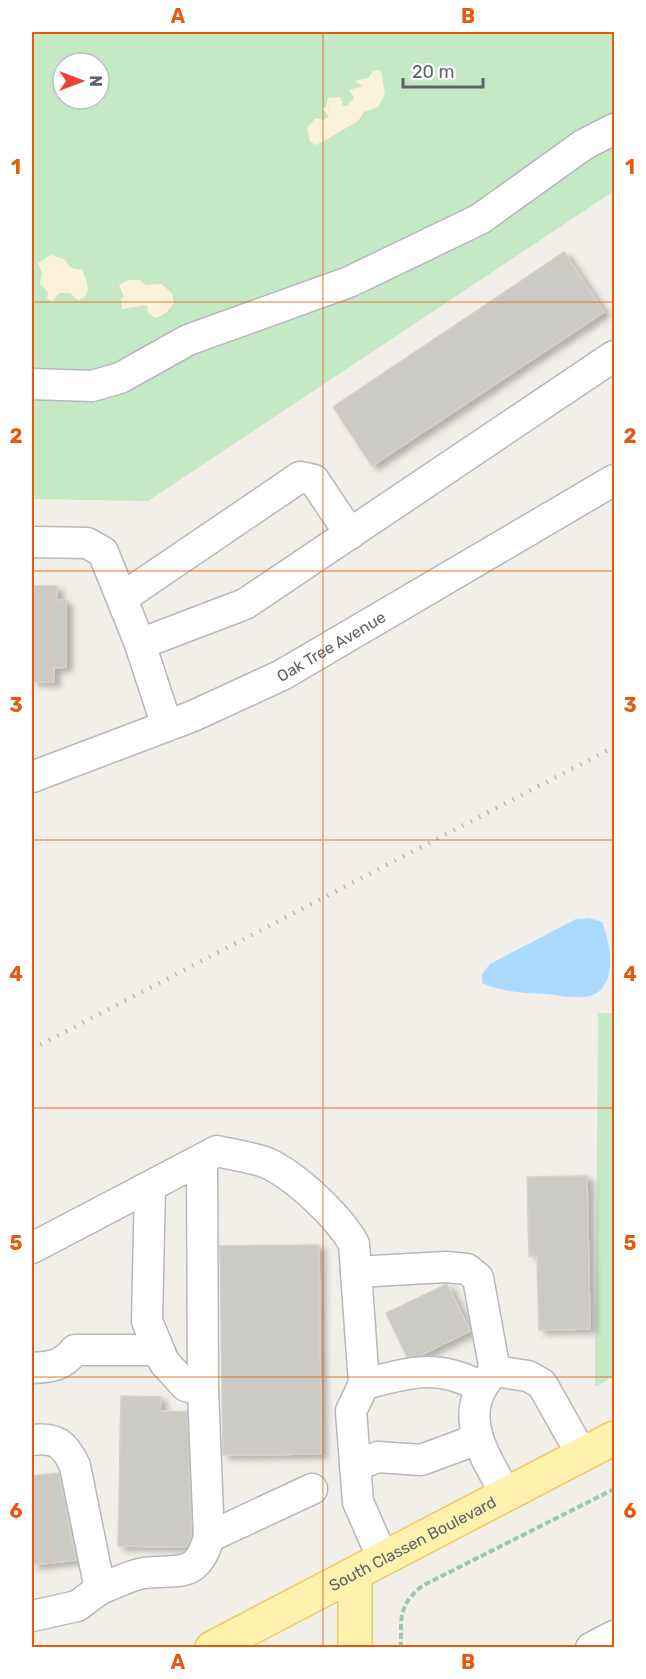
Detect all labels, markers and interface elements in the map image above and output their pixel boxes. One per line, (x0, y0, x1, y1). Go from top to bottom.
text: A (171, 4, 186, 28)
text: B (461, 4, 475, 28)
north arrow (51, 51, 111, 111)
scale bar (403, 51, 482, 89)
text: 20 m (412, 61, 454, 83)
text: N (86, 75, 105, 87)
text: 1 (11, 155, 21, 179)
text: 1 (625, 155, 635, 179)
text: 2 (10, 424, 23, 448)
text: 2 (624, 424, 637, 448)
street label: Oak Tree Avenue (273, 607, 389, 685)
text: 3 (9, 693, 23, 717)
text: 3 (623, 693, 637, 717)
text: 4 (9, 962, 23, 986)
text: 4 (623, 962, 637, 986)
text: 5 (10, 1231, 23, 1255)
text: 5 (624, 1231, 637, 1255)
street label: South Classen Boulevard (325, 1492, 499, 1595)
text: 6 (9, 1499, 23, 1523)
text: 6 (623, 1499, 637, 1523)
text: A (171, 1650, 186, 1674)
text: B (461, 1650, 475, 1674)

